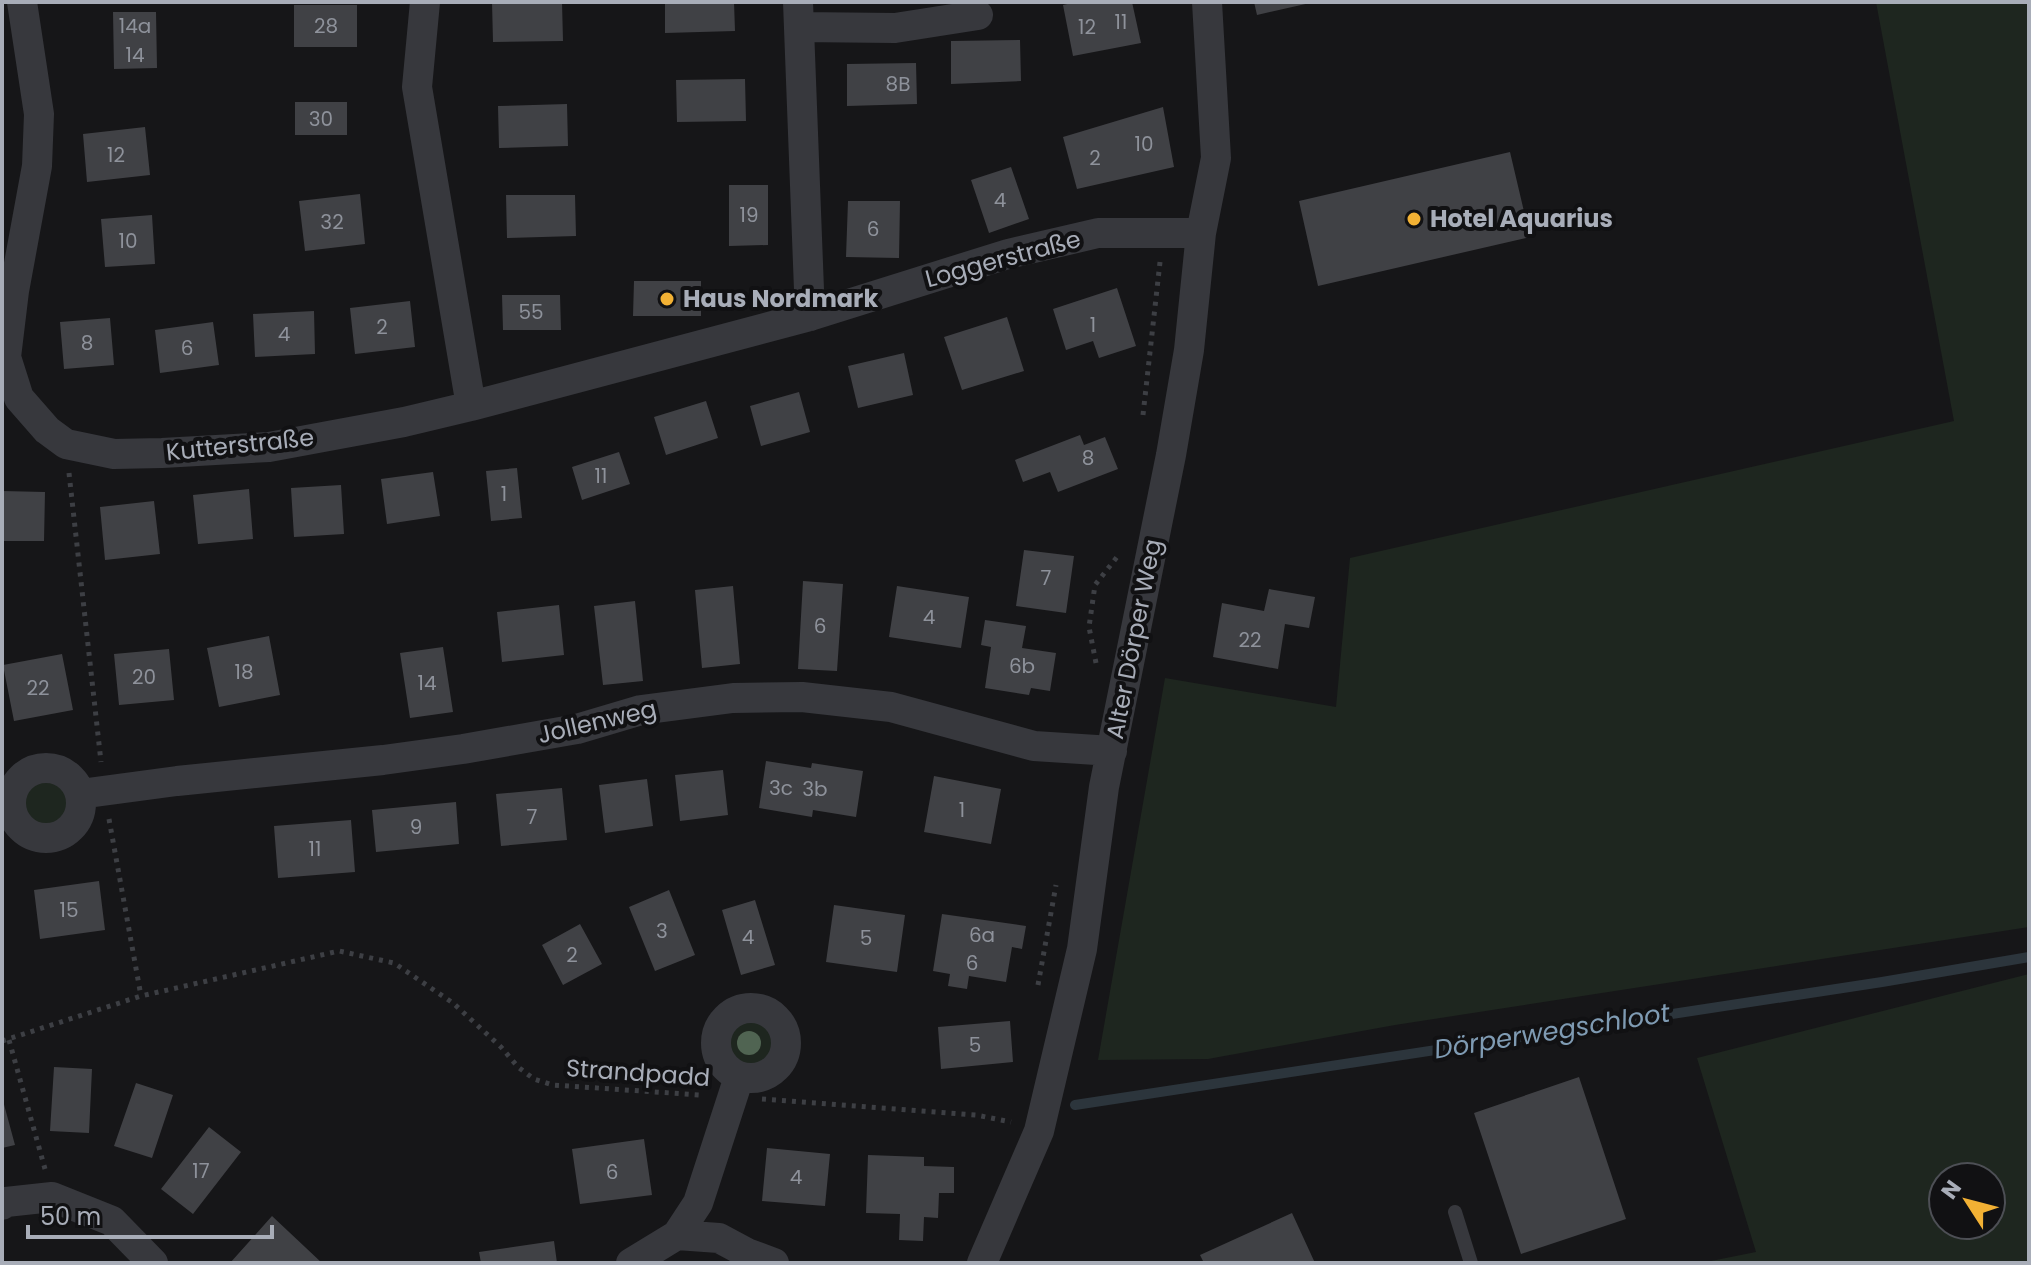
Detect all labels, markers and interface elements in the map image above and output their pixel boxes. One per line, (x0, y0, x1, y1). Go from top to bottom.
house number: 11 (1115, 8, 1127, 36)
house number: 14a (119, 12, 151, 40)
house number: 28 (314, 12, 338, 40)
house number: 12 (1078, 13, 1096, 41)
house number: 14 (126, 41, 144, 69)
house number: 8B (886, 70, 910, 98)
house number: 30 (309, 105, 333, 133)
house number: 10 (1135, 130, 1153, 158)
house number: 12 (107, 141, 125, 169)
house number: 2 (1089, 144, 1101, 172)
house number: 4 (994, 186, 1006, 214)
house number: 19 (740, 201, 759, 229)
place label: Hotel Aquarius (1430, 202, 1613, 235)
house number: 32 (320, 208, 344, 236)
marker: Hotel Aquarius (1405, 210, 1423, 228)
house number: 6 (867, 215, 879, 243)
street label: Loggerstraße (921, 222, 1084, 295)
house number: 10 (119, 227, 137, 255)
place label: Haus Nordmark (683, 282, 878, 315)
marker: Haus Nordmark (658, 290, 676, 308)
house number: 55 (518, 298, 544, 326)
house number: 1 (1090, 311, 1096, 339)
house number: 2 (376, 313, 388, 341)
house number: 4 (278, 320, 290, 348)
house number: 8 (81, 329, 93, 357)
house number: 6 (181, 334, 193, 362)
street label: Kutterstraße (164, 420, 316, 469)
house number: 8 (1082, 444, 1094, 472)
house number: 11 (595, 462, 607, 490)
house number: 1 (501, 480, 507, 508)
street label: Alter Dörper Weg (1098, 536, 1169, 742)
house number: 7 (1041, 564, 1052, 592)
house number: 4 (923, 603, 935, 631)
house number: 6 (814, 612, 826, 640)
house number: 22 (1239, 626, 1262, 654)
house number: 6b (1009, 652, 1035, 680)
house number: 18 (234, 658, 254, 686)
house number: 20 (132, 663, 156, 691)
house number: 14 (418, 669, 436, 697)
house number: 22 (27, 674, 50, 702)
street label: Jollenweg (534, 692, 660, 751)
house number: 3c (769, 774, 793, 802)
house number: 3b (802, 775, 828, 803)
house number: 1 (959, 796, 965, 824)
house number: 7 (527, 803, 538, 831)
house number: 9 (410, 813, 422, 841)
house number: 11 (309, 835, 321, 863)
house number: 15 (60, 896, 78, 924)
house number: 3 (656, 917, 668, 945)
house number: 6a (969, 921, 995, 949)
house number: 4 (742, 923, 754, 951)
house number: 5 (860, 924, 872, 952)
house number: 2 (566, 941, 578, 969)
house number: 6 (966, 949, 978, 977)
water label: Dörperwegschloot (1432, 995, 1673, 1067)
house number: 5 (969, 1031, 981, 1059)
street label: Strandpadd (565, 1051, 711, 1094)
house number: 17 (192, 1157, 210, 1185)
house number: 6 (606, 1158, 618, 1186)
north arrow (1927, 1161, 2007, 1241)
house number: 4 (790, 1163, 802, 1191)
text: N (1934, 1174, 1969, 1205)
scale bar (28, 1189, 272, 1239)
text: 50 m (40, 1200, 101, 1233)

